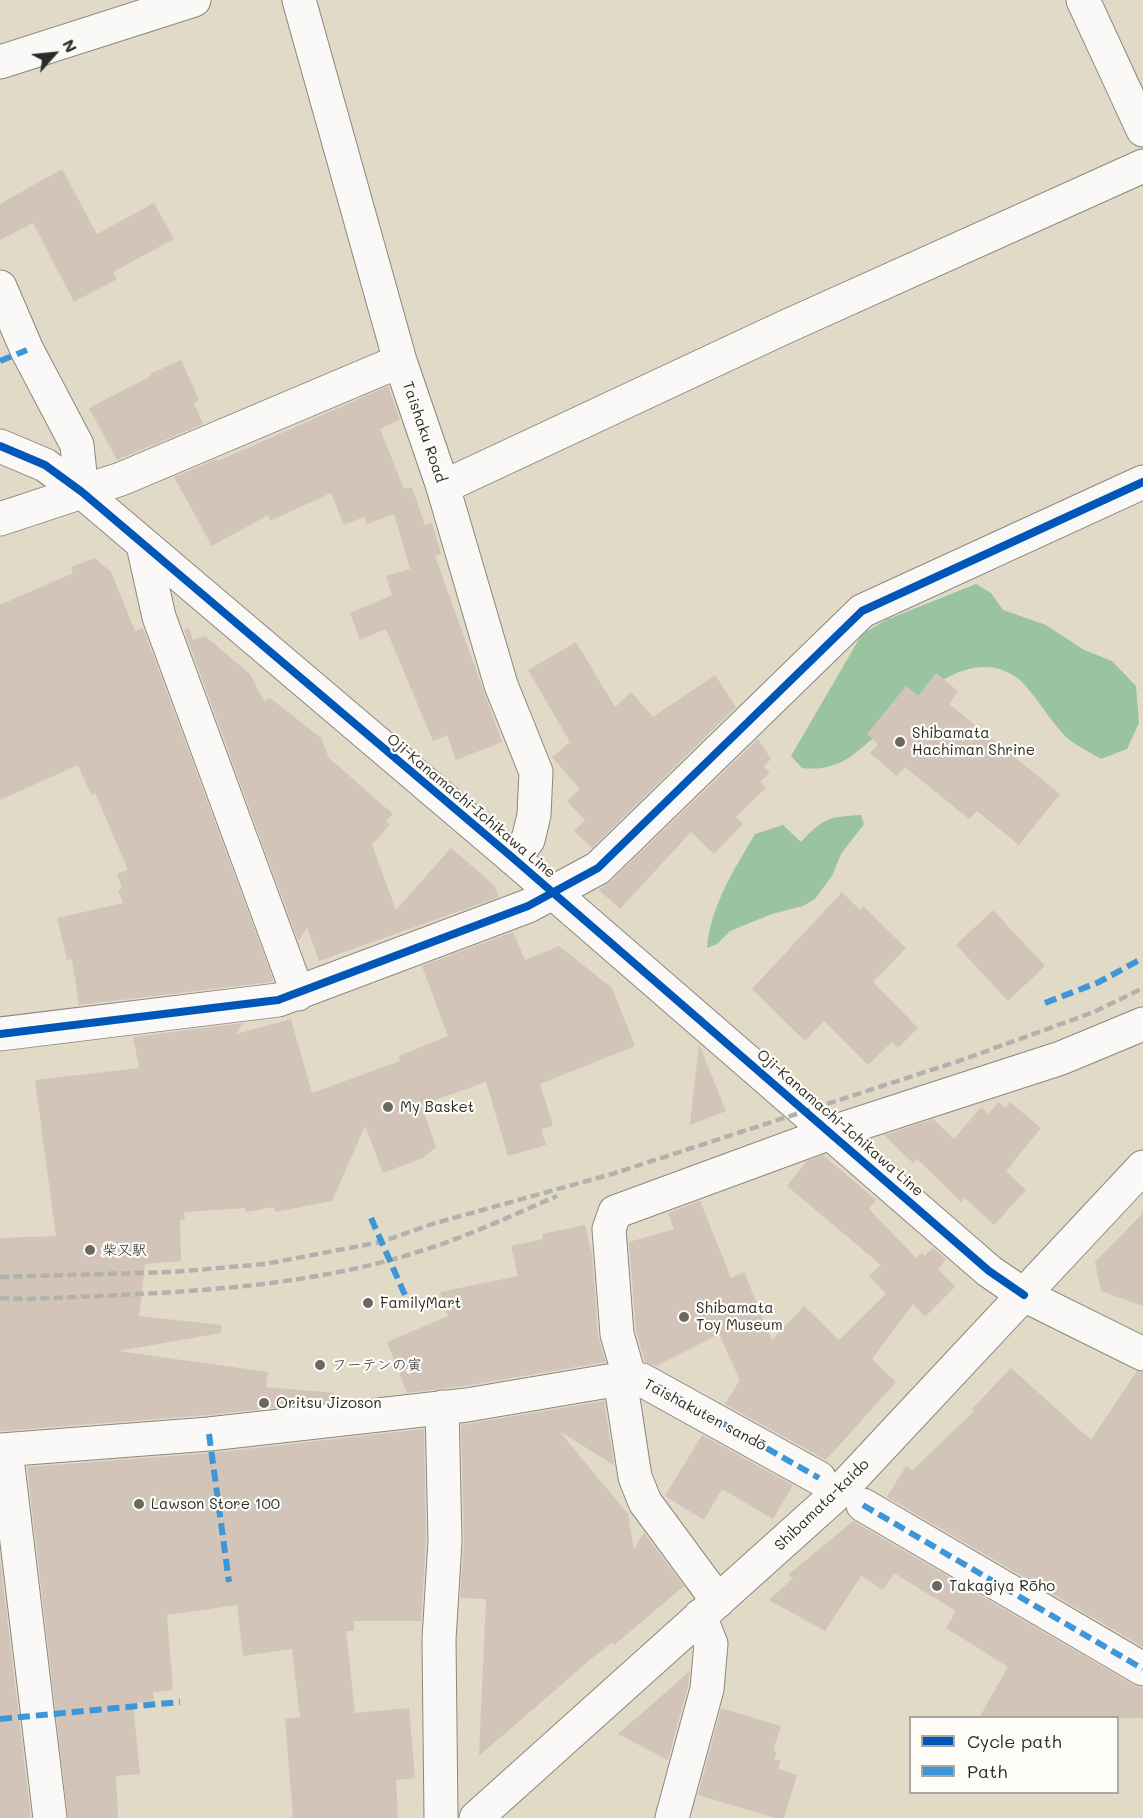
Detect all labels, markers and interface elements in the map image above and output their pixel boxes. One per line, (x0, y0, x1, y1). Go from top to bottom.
north arrow (24, 24, 84, 84)
text: N (58, 35, 83, 56)
street label: Taishaku Road (398, 379, 450, 485)
place label: Shibamata Hachiman Shrine (912, 724, 1035, 759)
street label: Oji-Kanamachi-Ichikawa Line (383, 730, 559, 882)
marker: Shibamata Hachiman Shrine (893, 735, 907, 749)
street label: Oji-Kanamachi-Ichikawa Line (753, 1046, 927, 1200)
place label: My Basket (400, 1098, 474, 1116)
marker: My Basket (381, 1100, 395, 1114)
place label: 柴又駅 (102, 1241, 147, 1259)
marker: 柴又駅 (83, 1243, 97, 1257)
place label: FamilyMart (380, 1294, 461, 1312)
marker: FamilyMart (361, 1296, 375, 1310)
place label: Shibamata Toy Museum (696, 1299, 783, 1334)
marker: Shibamata Toy Museum (677, 1310, 691, 1324)
place label: フーテンの寅 (332, 1356, 422, 1374)
marker: フーテンの寅 (313, 1358, 327, 1372)
street label: Taishakuten sandō (641, 1375, 769, 1455)
place label: Oritsu Jizoson (276, 1394, 381, 1412)
marker: Oritsu Jizoson (257, 1396, 271, 1410)
street label: Shibamata-kaido (771, 1455, 873, 1555)
place label: Lawson Store 100 (151, 1495, 280, 1513)
marker: Lawson Store 100 (132, 1497, 146, 1511)
place label: Takagiya Rōho (949, 1577, 1055, 1595)
marker: Takagiya Rōho (930, 1579, 944, 1593)
legend (909, 1716, 1119, 1794)
text: Cycle path (967, 1729, 1062, 1753)
text: Path (967, 1759, 1007, 1783)

